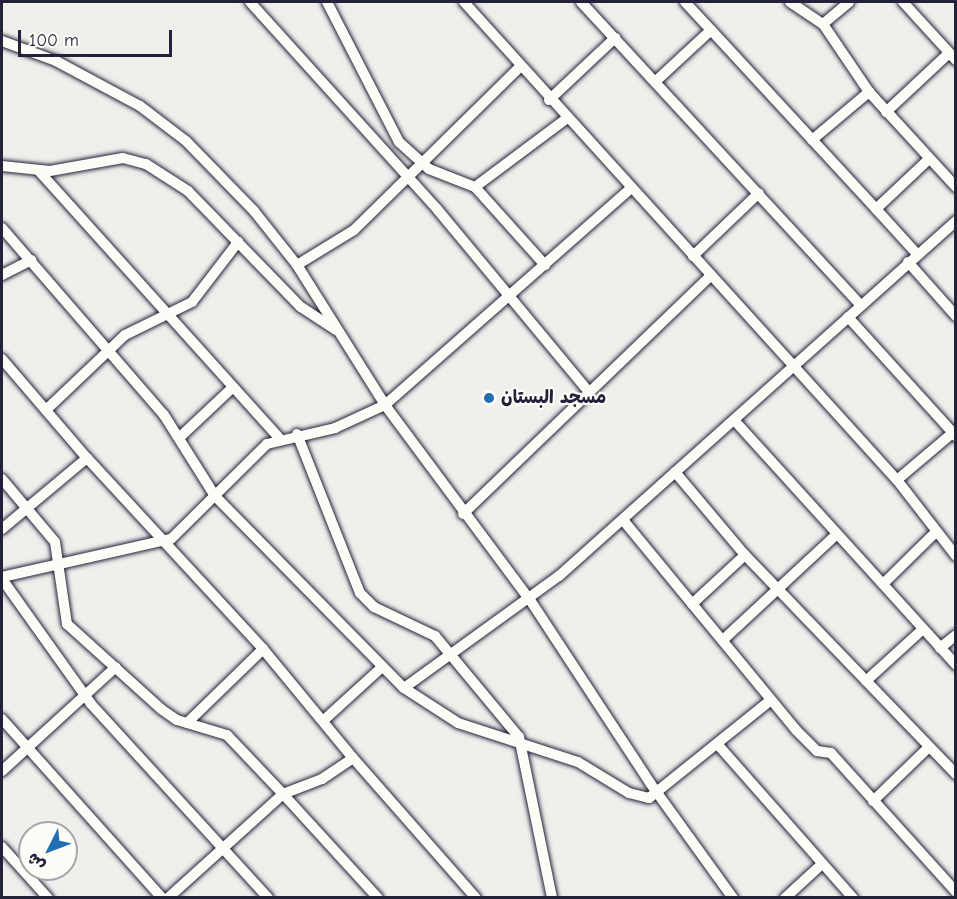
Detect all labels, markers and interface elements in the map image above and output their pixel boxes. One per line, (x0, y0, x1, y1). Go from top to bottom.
scale bar (21, 18, 176, 56)
text: 100 m (29, 30, 79, 51)
place label: مسجد البستان (501, 387, 606, 409)
marker: مسجد البستان (482, 391, 496, 405)
north arrow (18, 821, 78, 881)
text: ش (24, 849, 49, 874)

